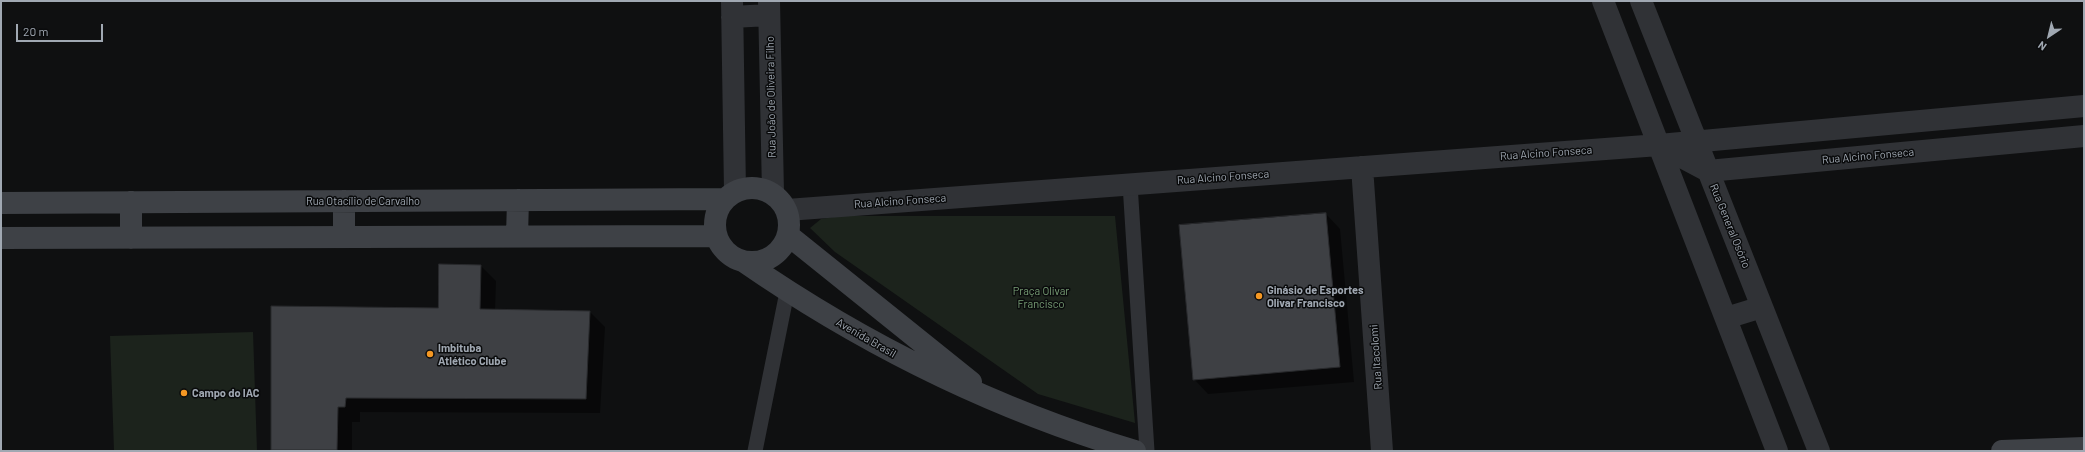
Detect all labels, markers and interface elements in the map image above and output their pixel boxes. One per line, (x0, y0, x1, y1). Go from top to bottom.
scale bar (18, 16, 105, 42)
north arrow (2029, 16, 2069, 56)
text: 20 m (23, 24, 49, 38)
street label: Rua João de Oliveira Filho (763, 36, 779, 158)
text: N (2035, 39, 2049, 54)
street label: Rua Alcino Fonseca (1499, 143, 1593, 163)
street label: Rua Alcino Fonseca (1821, 145, 1915, 167)
street label: Rua Alcino Fonseca (1176, 167, 1270, 187)
street label: Rua General Osório (1707, 182, 1753, 270)
street label: Rua Alcino Fonseca (853, 191, 947, 211)
street label: Rua Otacílio de Carvalho (306, 194, 420, 208)
place label: Ginásio de Esportes Olivar Francisco (1267, 283, 1364, 309)
park label: Praça Olivar Francisco (1013, 284, 1069, 310)
marker: Ginásio de Esportes Olivar Francisco (1254, 291, 1264, 301)
street label: Avenida Brasil (834, 316, 898, 360)
street label: Rua Itacolomi (1367, 324, 1385, 390)
place label: Imbituba Atlético Clube (438, 341, 506, 367)
marker: Imbituba Atlético Clube (425, 349, 435, 359)
place label: Campo do IAC (192, 386, 259, 400)
marker: Campo do IAC (179, 388, 189, 398)

